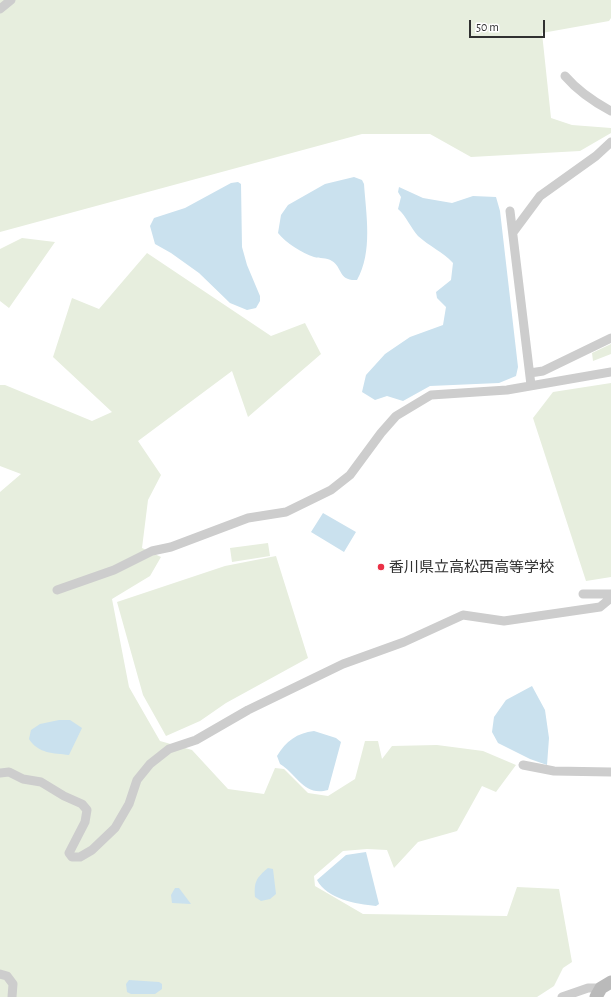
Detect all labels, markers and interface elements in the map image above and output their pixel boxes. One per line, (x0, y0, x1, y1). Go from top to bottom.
scale bar (471, 12, 547, 38)
text: 50 m (476, 21, 499, 33)
place label: 香川県立高松西高等学校 (389, 558, 554, 576)
marker: 香川県立高松西高等学校 (376, 562, 386, 572)

